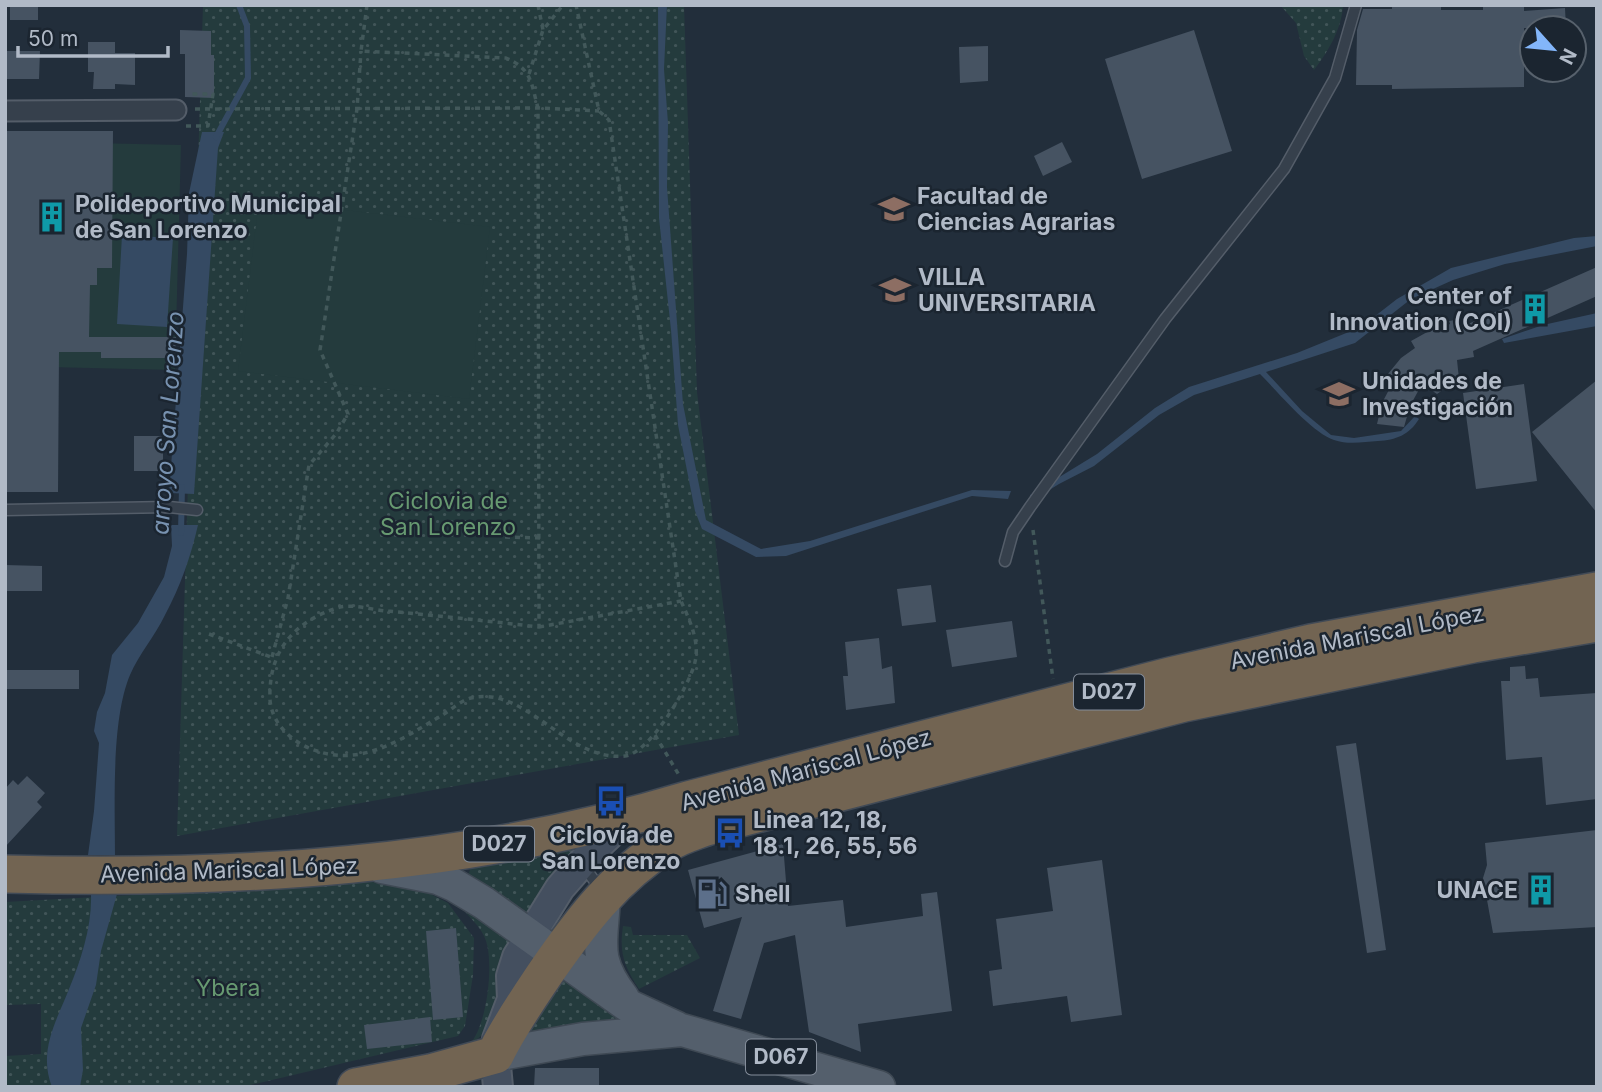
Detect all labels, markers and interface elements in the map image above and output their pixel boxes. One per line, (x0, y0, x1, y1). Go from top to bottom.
scale bar (18, 14, 168, 58)
north arrow (1518, 14, 1588, 84)
text: 50 m (28, 26, 78, 51)
text: N (1554, 45, 1581, 68)
place label: Facultad de Ciencias Agrarias (917, 182, 1115, 236)
place label: Polideportivo Municipal de San Lorenzo (75, 190, 341, 244)
school or university icon: Facultad de Ciencias Agrarias (877, 192, 911, 226)
building icon: Polideportivo Municipal de San Lorenzo (35, 200, 69, 234)
place label: VILLA UNIVERSITARIA (918, 263, 1096, 317)
school or university icon: VILLA UNIVERSITARIA (878, 273, 912, 307)
place label: Center of Innovation (COI) (1329, 282, 1512, 336)
building icon: Center of Innovation (COI) (1518, 292, 1552, 326)
water label: arroyo San Lorenzo (145, 310, 190, 536)
place label: Unidades de Investigación (1362, 367, 1513, 421)
school or university icon: Unidades de Investigación (1322, 377, 1356, 411)
park label: Ciclovia de San Lorenzo (380, 487, 516, 541)
street label: Avenida Mariscal López (1228, 599, 1486, 675)
road number: D027 (1074, 674, 1144, 710)
street label: Avenida Mariscal López (678, 723, 934, 817)
bus stop icon: Ciclovía de San Lorenzo (594, 784, 628, 818)
place label: Linea 12, 18, 18.1, 26, 55, 56 (753, 806, 917, 860)
bus stop icon: Linea 12, 18, 18.1, 26, 55, 56 (713, 816, 747, 850)
place label: Ciclovía de San Lorenzo (542, 821, 680, 875)
road number: D027 (464, 826, 534, 862)
street label: Avenida Mariscal López (99, 852, 359, 888)
building icon: UNACE (1524, 873, 1558, 907)
place label: UNACE (1436, 876, 1518, 904)
fuel station icon: Shell (695, 877, 729, 911)
place label: Shell (735, 880, 791, 908)
park label: Ybera (196, 974, 260, 1002)
road number: D067 (746, 1040, 816, 1074)

